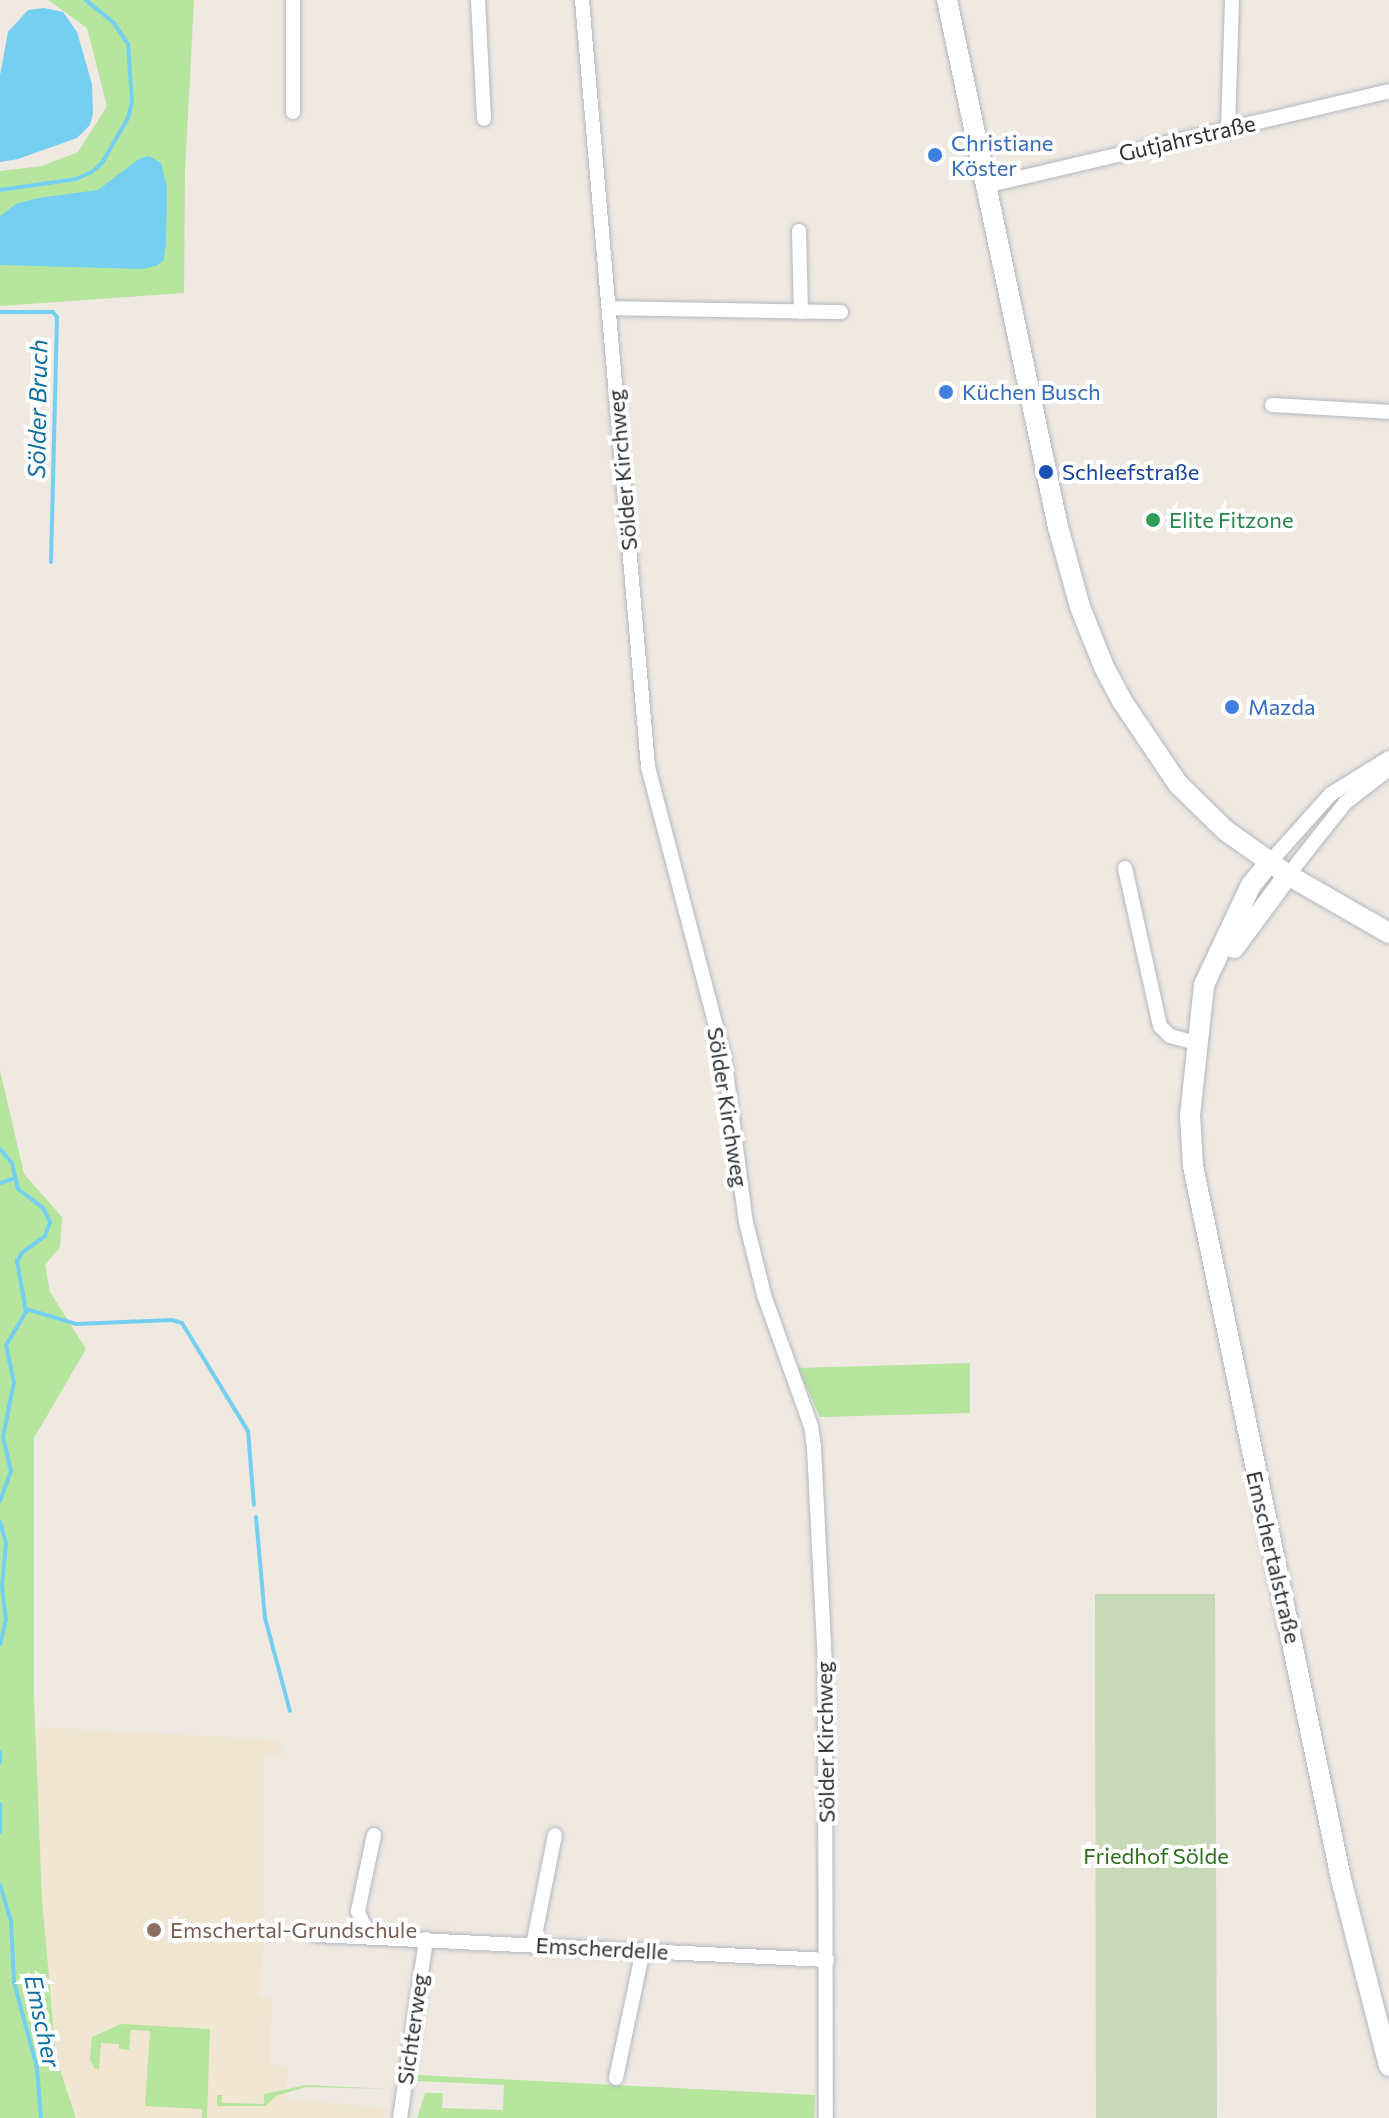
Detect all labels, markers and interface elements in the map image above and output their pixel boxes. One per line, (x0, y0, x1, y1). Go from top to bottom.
street label: Gutjahrstraße (1116, 109, 1258, 167)
place label: Christiane Köster (951, 129, 1053, 180)
marker: Christiane Köster (926, 146, 944, 164)
water label: Sölder Bruch (21, 339, 53, 479)
place label: Küchen Busch (962, 379, 1101, 405)
marker: Küchen Busch (937, 383, 955, 401)
street label: Sölder Kirchweg (602, 388, 642, 552)
place label: Schleefstraße (1062, 459, 1199, 485)
marker: Schleefstraße (1037, 463, 1055, 481)
place label: Elite Fitzone (1169, 507, 1294, 533)
marker: Elite Fitzone (1144, 511, 1162, 529)
place label: Mazda (1248, 694, 1315, 720)
marker: Mazda (1223, 698, 1241, 716)
street label: Sölder Kirchweg (702, 1025, 754, 1189)
street label: Emschertalstraße (1241, 1468, 1307, 1646)
street label: Sölder Kirchweg (810, 1661, 840, 1823)
park label: Friedhof Sölde (1083, 1843, 1229, 1869)
place label: Emschertal-Grundschule (170, 1917, 417, 1943)
marker: Emschertal-Grundschule (145, 1921, 163, 1939)
street label: Emscherdelle (535, 1931, 669, 1965)
water label: Emscher (19, 1972, 67, 2070)
street label: Sichterweg (391, 1972, 433, 2086)

